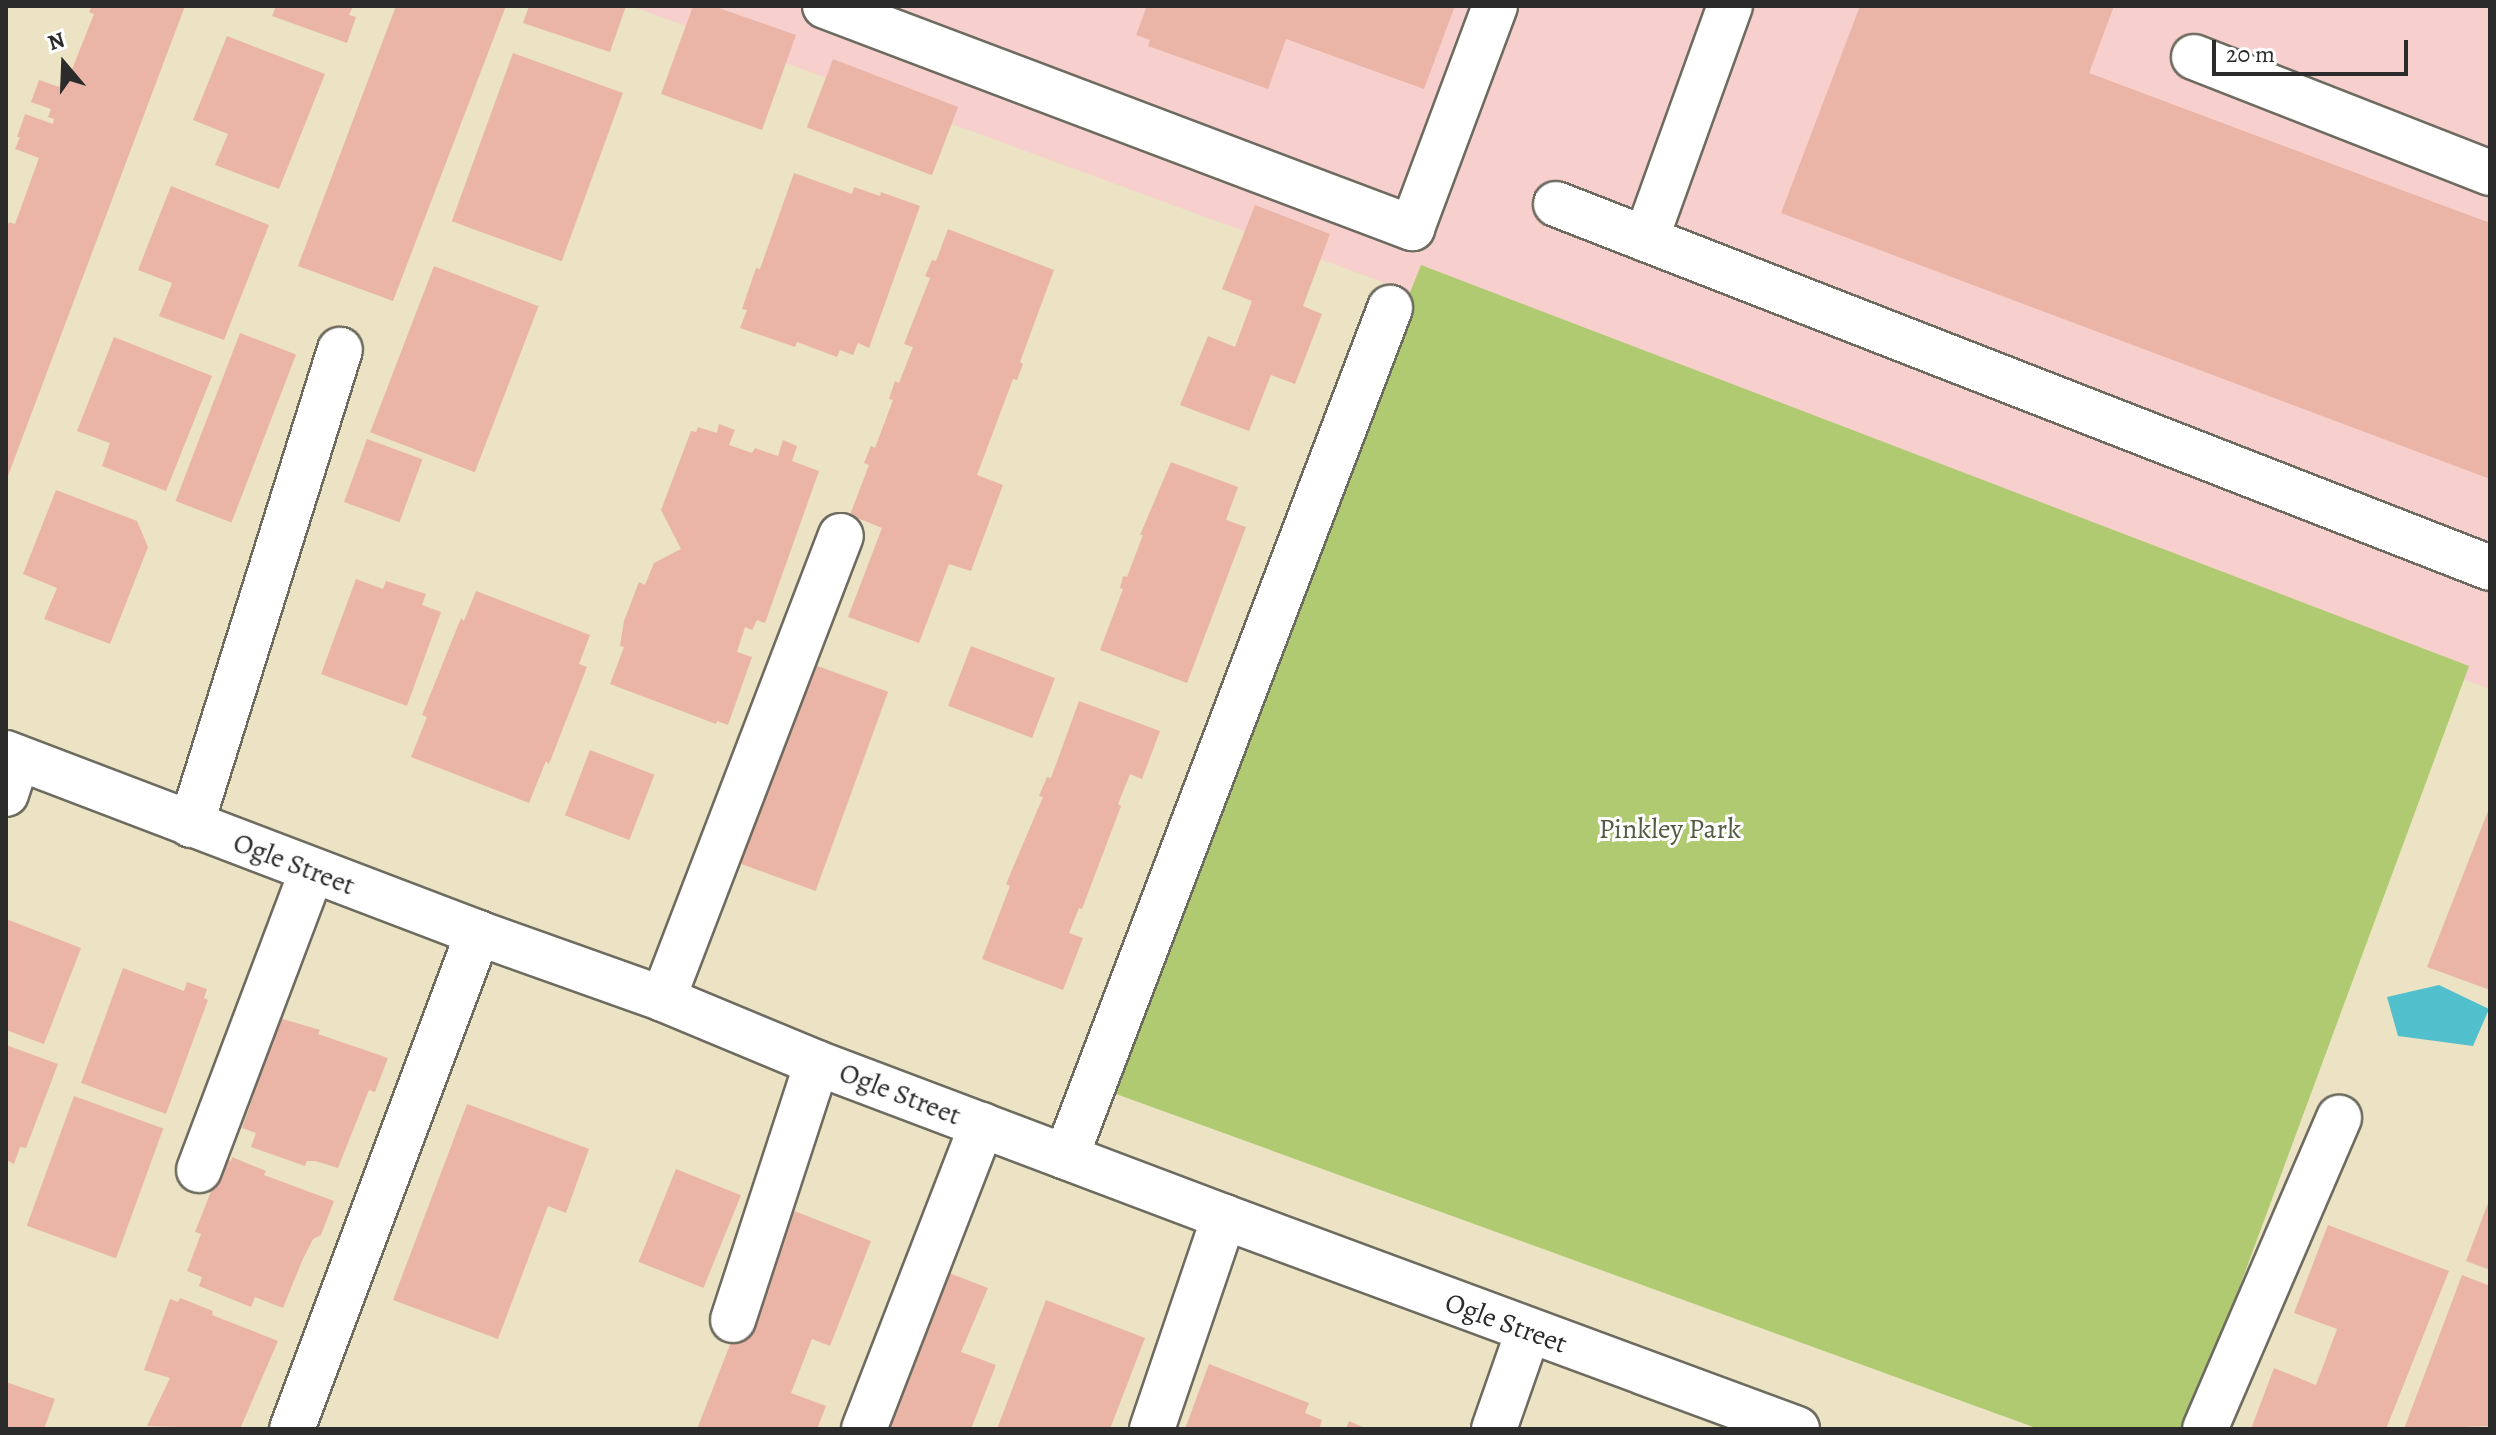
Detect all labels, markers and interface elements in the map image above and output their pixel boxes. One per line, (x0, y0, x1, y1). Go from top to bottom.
north arrow (24, 24, 104, 104)
scale bar (2216, 24, 2412, 74)
text: N (44, 25, 69, 58)
text: 20 m (2226, 38, 2275, 70)
park label: Pinkley Park (1599, 812, 1741, 846)
street label: Ogle Street (229, 826, 359, 902)
street label: Ogle Street (835, 1056, 965, 1132)
street label: Ogle Street (1441, 1285, 1571, 1361)

